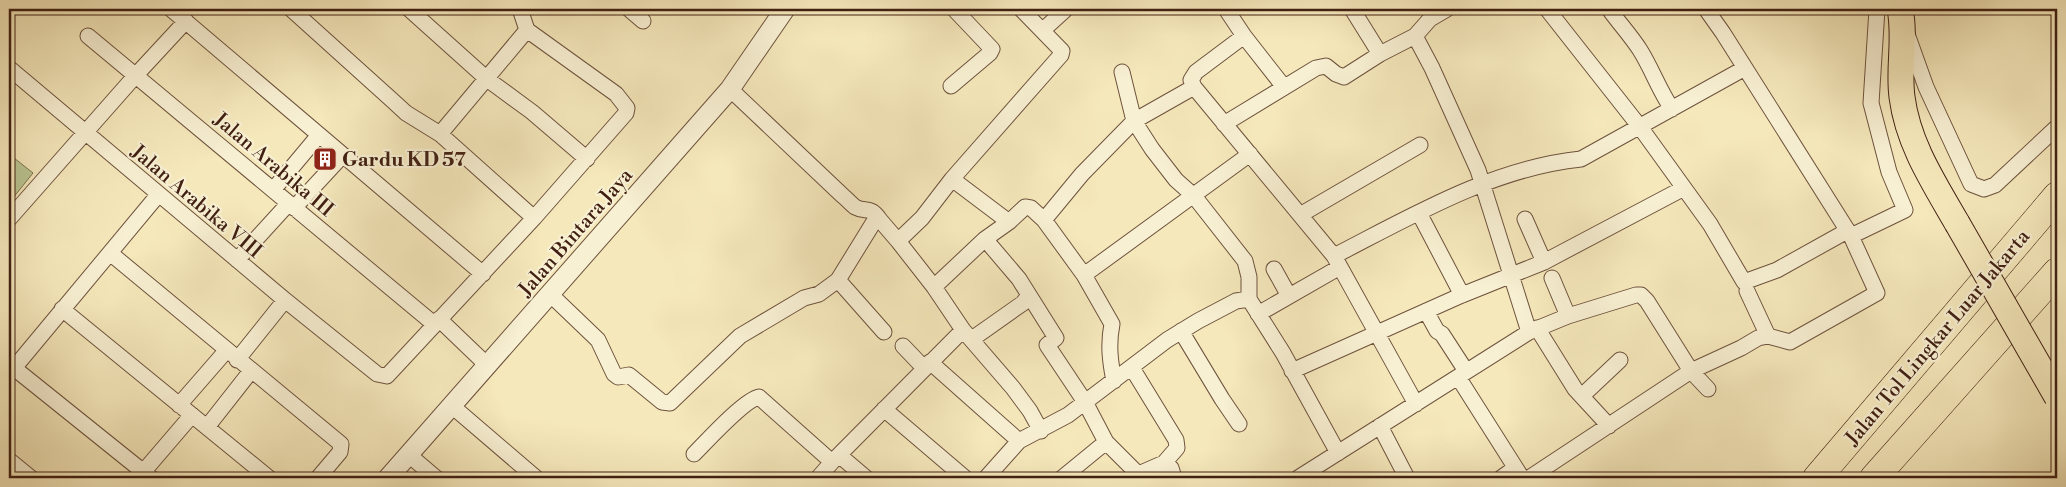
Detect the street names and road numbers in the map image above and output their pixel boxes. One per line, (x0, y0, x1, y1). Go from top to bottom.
street label: Jalan Arabika III (207, 107, 339, 223)
street label: Jalan Arabika VIII (125, 139, 267, 265)
street label: Jalan Bintara Jaya (513, 163, 639, 303)
street label: Jalan Tol Lingkar Luar Jakarta (1840, 224, 2036, 452)

